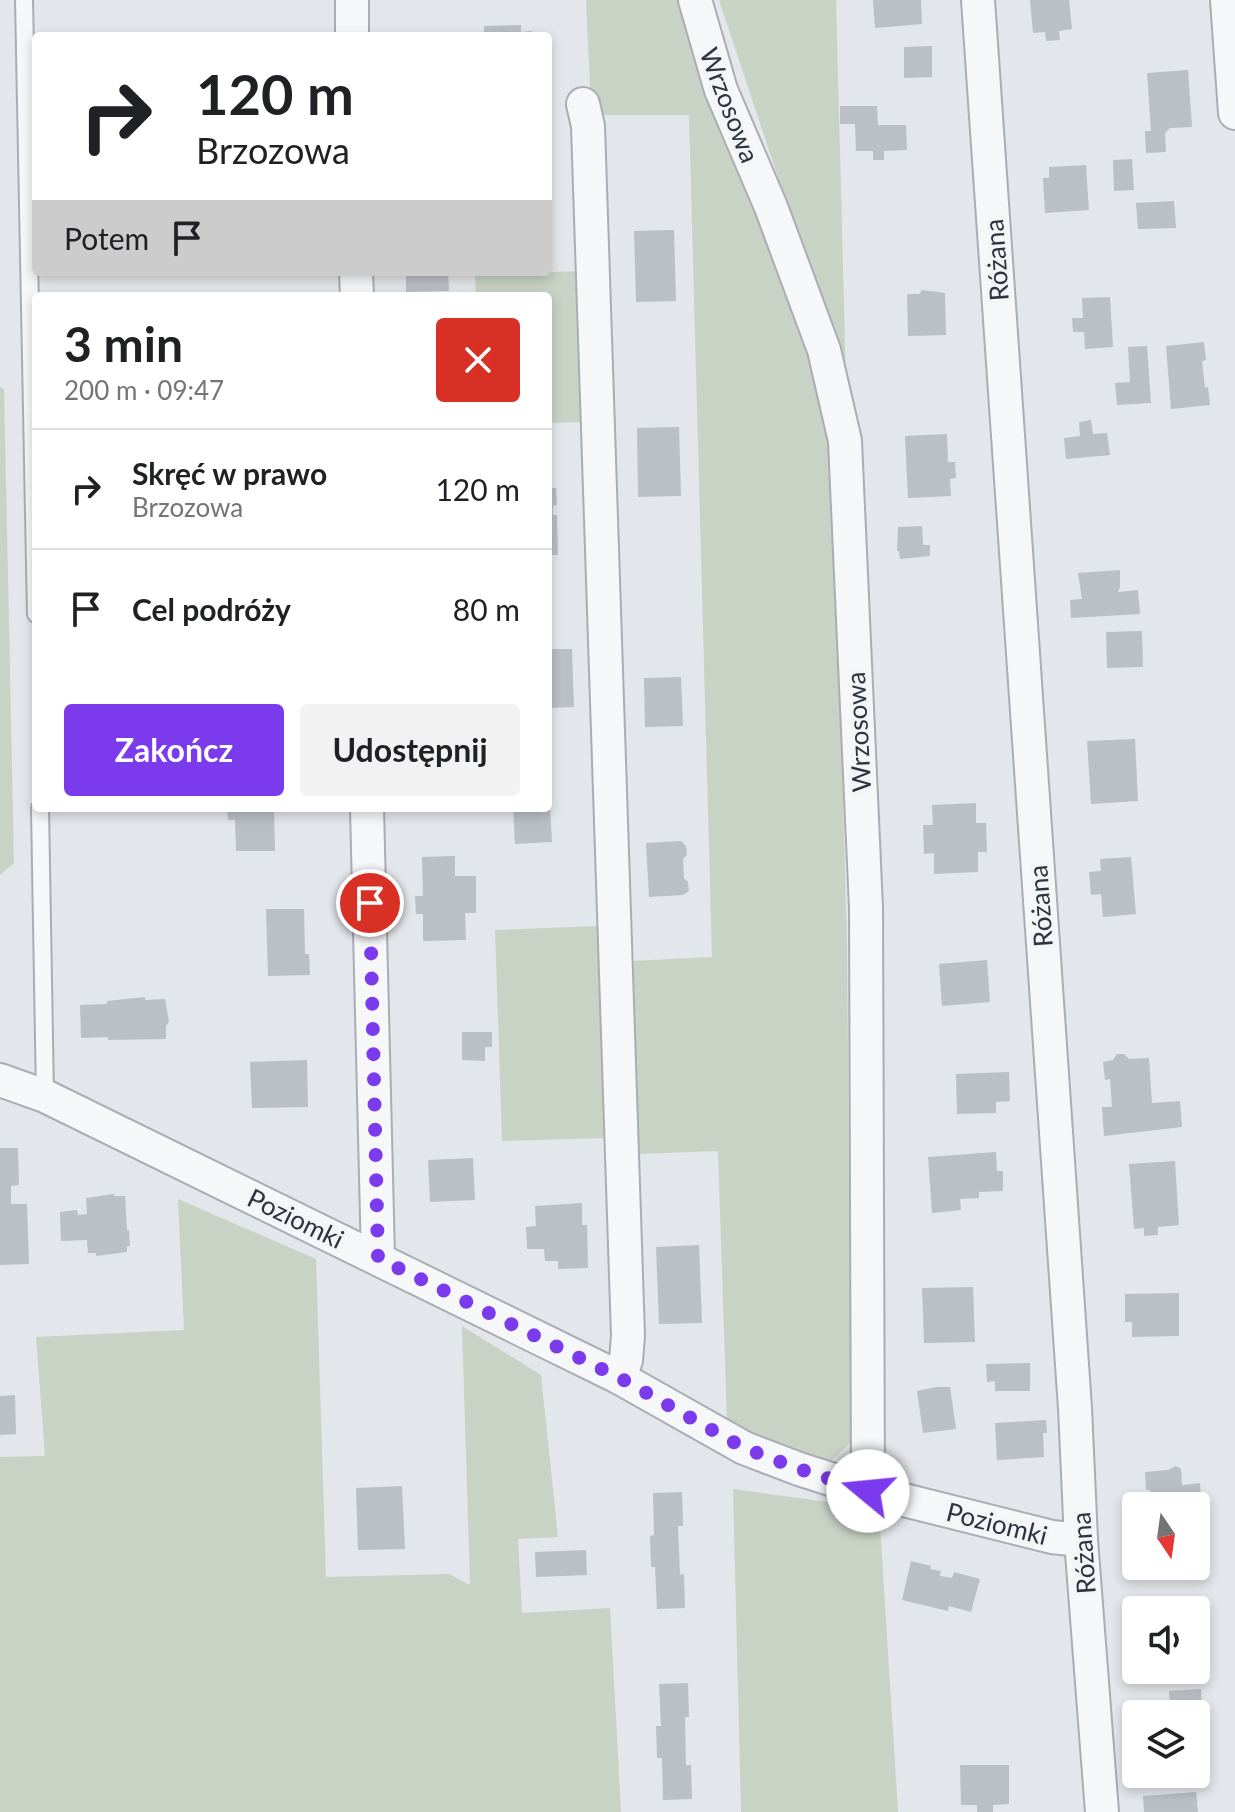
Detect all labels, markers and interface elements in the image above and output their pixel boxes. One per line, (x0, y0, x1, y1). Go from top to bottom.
street label: Wrzosowa (693, 43, 767, 167)
text: 120 m (196, 60, 354, 127)
icon: right (64, 64, 168, 168)
text: Brzozowa (196, 128, 350, 172)
icon: arrive (165, 216, 209, 260)
street label: Różana (977, 218, 1015, 302)
text: Potem (64, 220, 149, 256)
text: 3 min (64, 315, 183, 372)
button: close (436, 318, 520, 402)
text: 200 m · 09:47 (64, 374, 224, 406)
text: Skręć w prawo (132, 455, 327, 491)
icon: right (64, 467, 108, 511)
text: 120 m (435, 471, 520, 507)
text: Brzozowa (132, 491, 243, 523)
icon: arrive (64, 587, 108, 631)
text: Cel podróży (132, 591, 291, 627)
text: 80 m (453, 591, 520, 627)
street label: Wrzosowa (839, 671, 877, 793)
button: Zakończ (64, 704, 284, 796)
button: Udostępnij (300, 704, 520, 796)
street label: Różana (1021, 864, 1059, 948)
pin (336, 869, 404, 937)
icon: arrive (348, 881, 392, 925)
street label: Poziomki (243, 1181, 349, 1255)
position arrow (826, 1449, 910, 1533)
north arrow (1122, 1492, 1210, 1580)
map controls (1122, 1492, 1210, 1788)
street label: Poziomki (943, 1495, 1051, 1551)
street label: Różana (1064, 1511, 1102, 1595)
button: sound (1122, 1596, 1210, 1684)
button: layers (1122, 1700, 1210, 1788)

